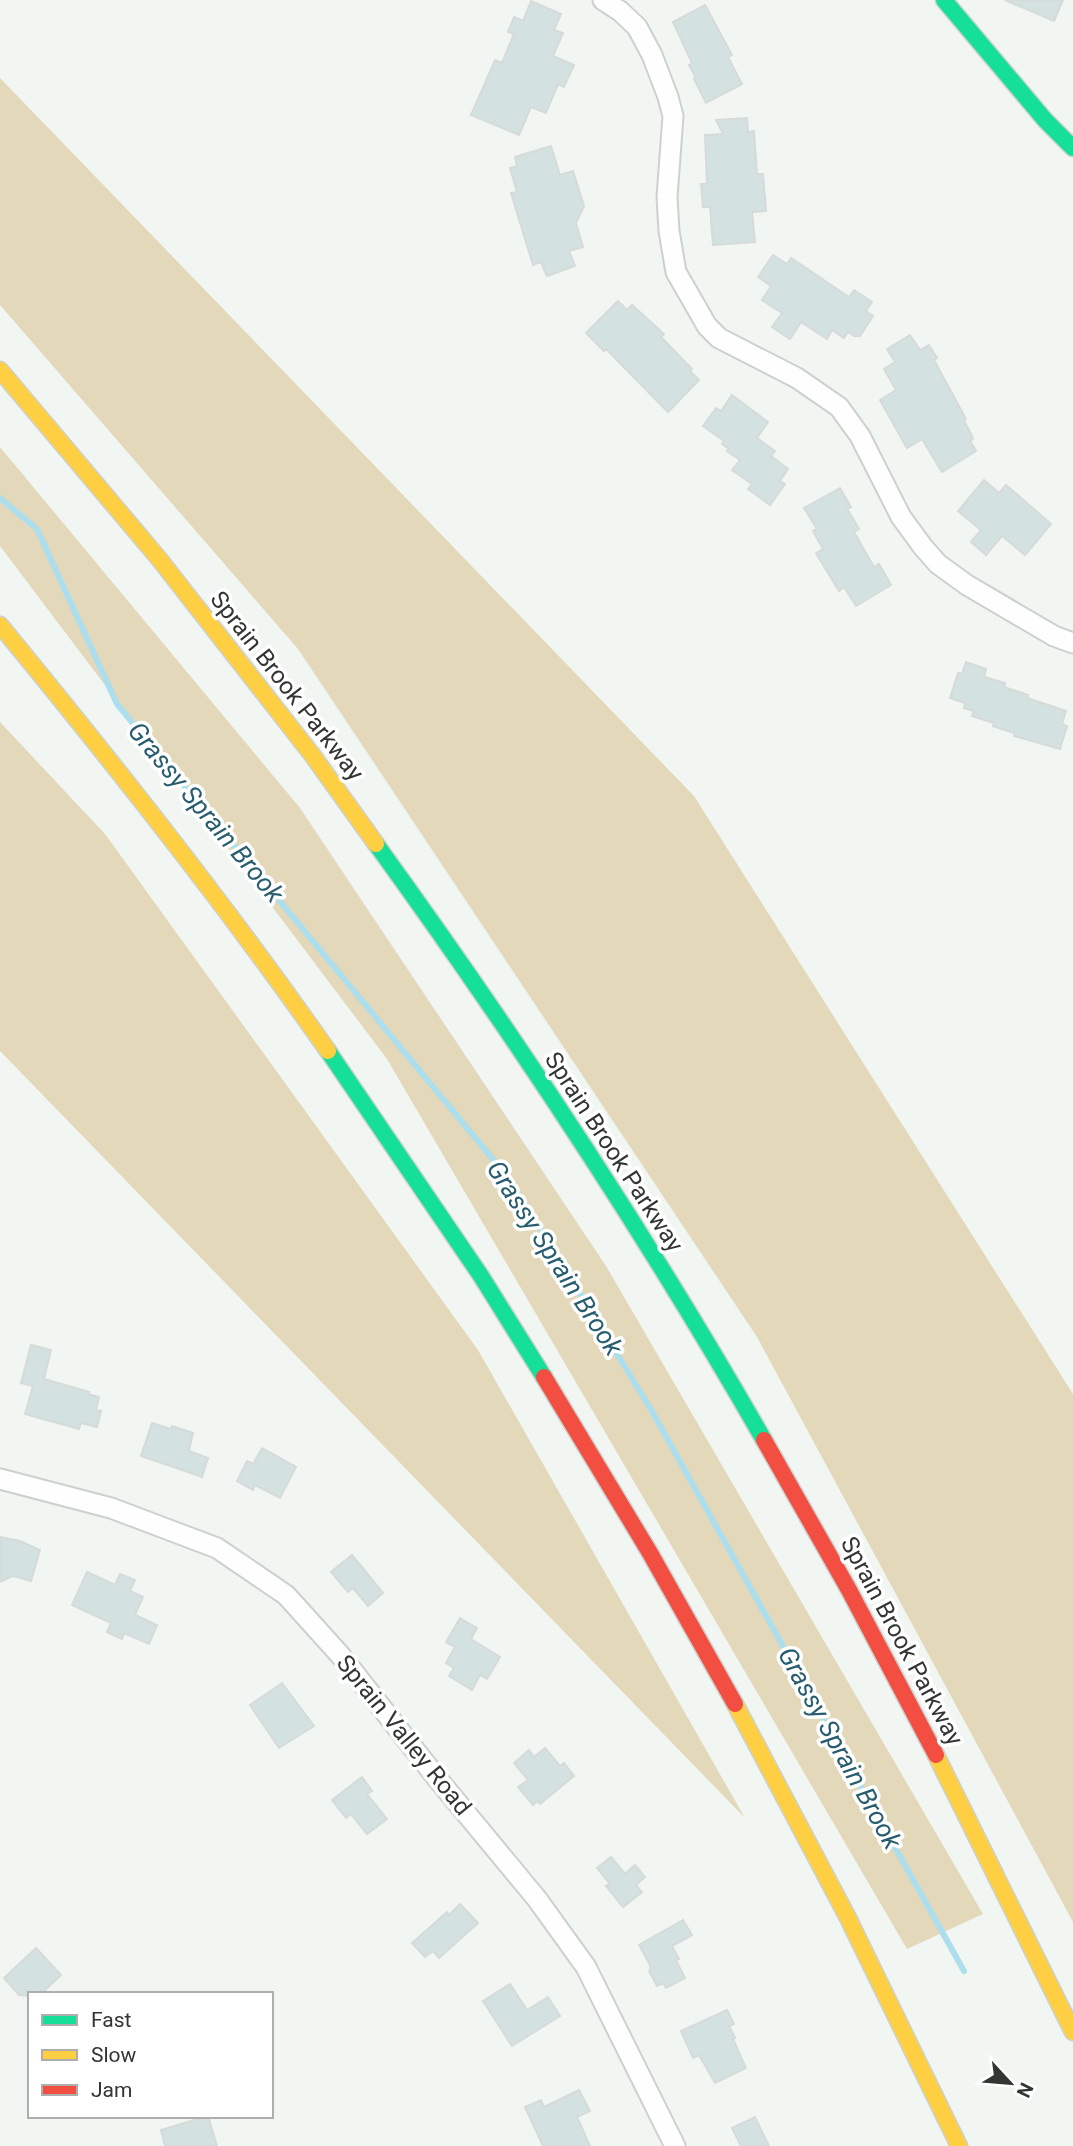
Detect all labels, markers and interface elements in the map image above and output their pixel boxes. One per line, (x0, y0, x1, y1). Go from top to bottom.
street label: Sprain Brook Parkway (204, 586, 370, 787)
water label: Grassy Sprain Brook (122, 716, 291, 909)
street label: Sprain Brook Parkway (539, 1047, 689, 1258)
water label: Grassy Sprain Brook (481, 1155, 630, 1362)
street label: Sprain Brook Parkway (835, 1532, 969, 1751)
water label: Grassy Sprain Brook (772, 1642, 909, 1855)
street label: Sprain Valley Road (331, 1649, 477, 1821)
legend (28, 1992, 273, 2118)
text: Fast (91, 2008, 132, 2032)
text: Slow (91, 2043, 137, 2067)
north arrow (975, 2048, 1045, 2118)
text: Jam (91, 2078, 132, 2102)
text: N (1012, 2079, 1038, 2101)

